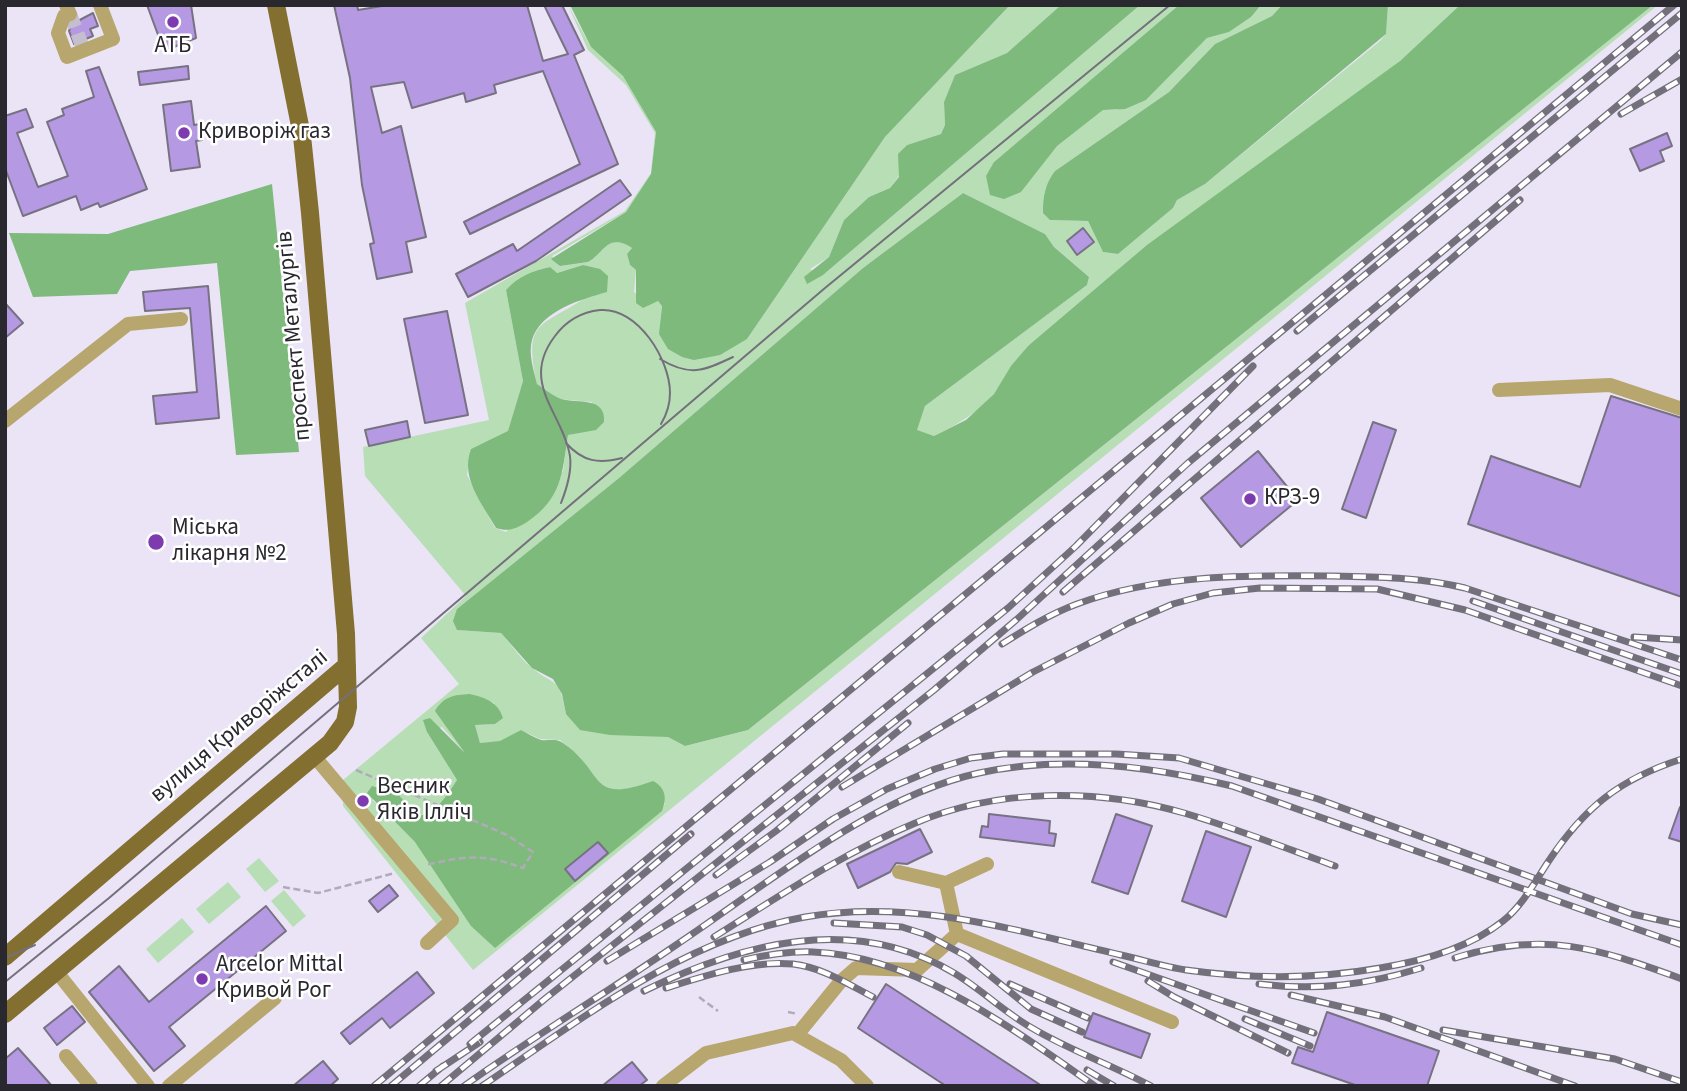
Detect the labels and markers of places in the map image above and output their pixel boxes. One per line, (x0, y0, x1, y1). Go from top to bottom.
marker: АТБ (165, 14, 181, 30)
place label: АТБ (155, 33, 191, 61)
place label: Криворіж газ (198, 119, 331, 147)
marker: Криворіж газ (176, 125, 192, 141)
place label: КРЗ-9 (1264, 485, 1320, 513)
marker: КРЗ-9 (1242, 491, 1258, 507)
place label: Міська лікарня №2 (172, 515, 287, 569)
marker: Міська лікарня №2 (146, 532, 166, 552)
place label: Весник Яків Ілліч (377, 774, 472, 828)
marker: Весник Яків Ілліч (355, 793, 371, 809)
place label: Arcelor Mittal Кривой Рог (216, 952, 343, 1006)
marker: Arcelor Mittal Кривой Рог (194, 971, 210, 987)

